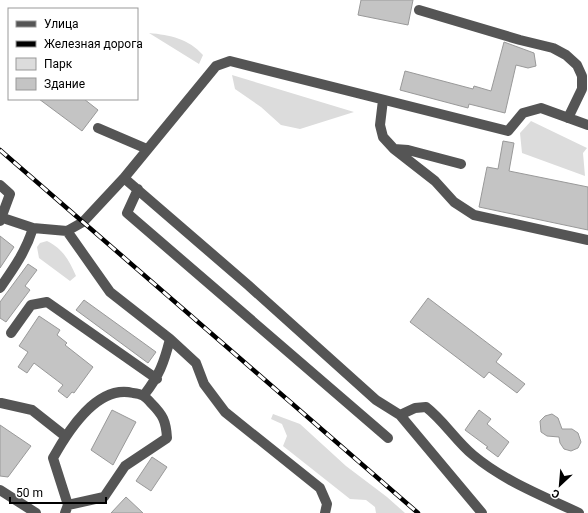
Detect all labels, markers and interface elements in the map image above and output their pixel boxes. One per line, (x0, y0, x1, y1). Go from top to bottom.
legend (8, 8, 138, 100)
text: Улица (44, 17, 79, 31)
text: Железная дорога (44, 37, 143, 51)
text: Парк (44, 57, 73, 71)
text: Здание (44, 77, 85, 91)
north arrow (540, 465, 580, 505)
scale bar (10, 479, 106, 505)
text: 50 m (16, 486, 43, 500)
text: С (550, 486, 562, 501)

